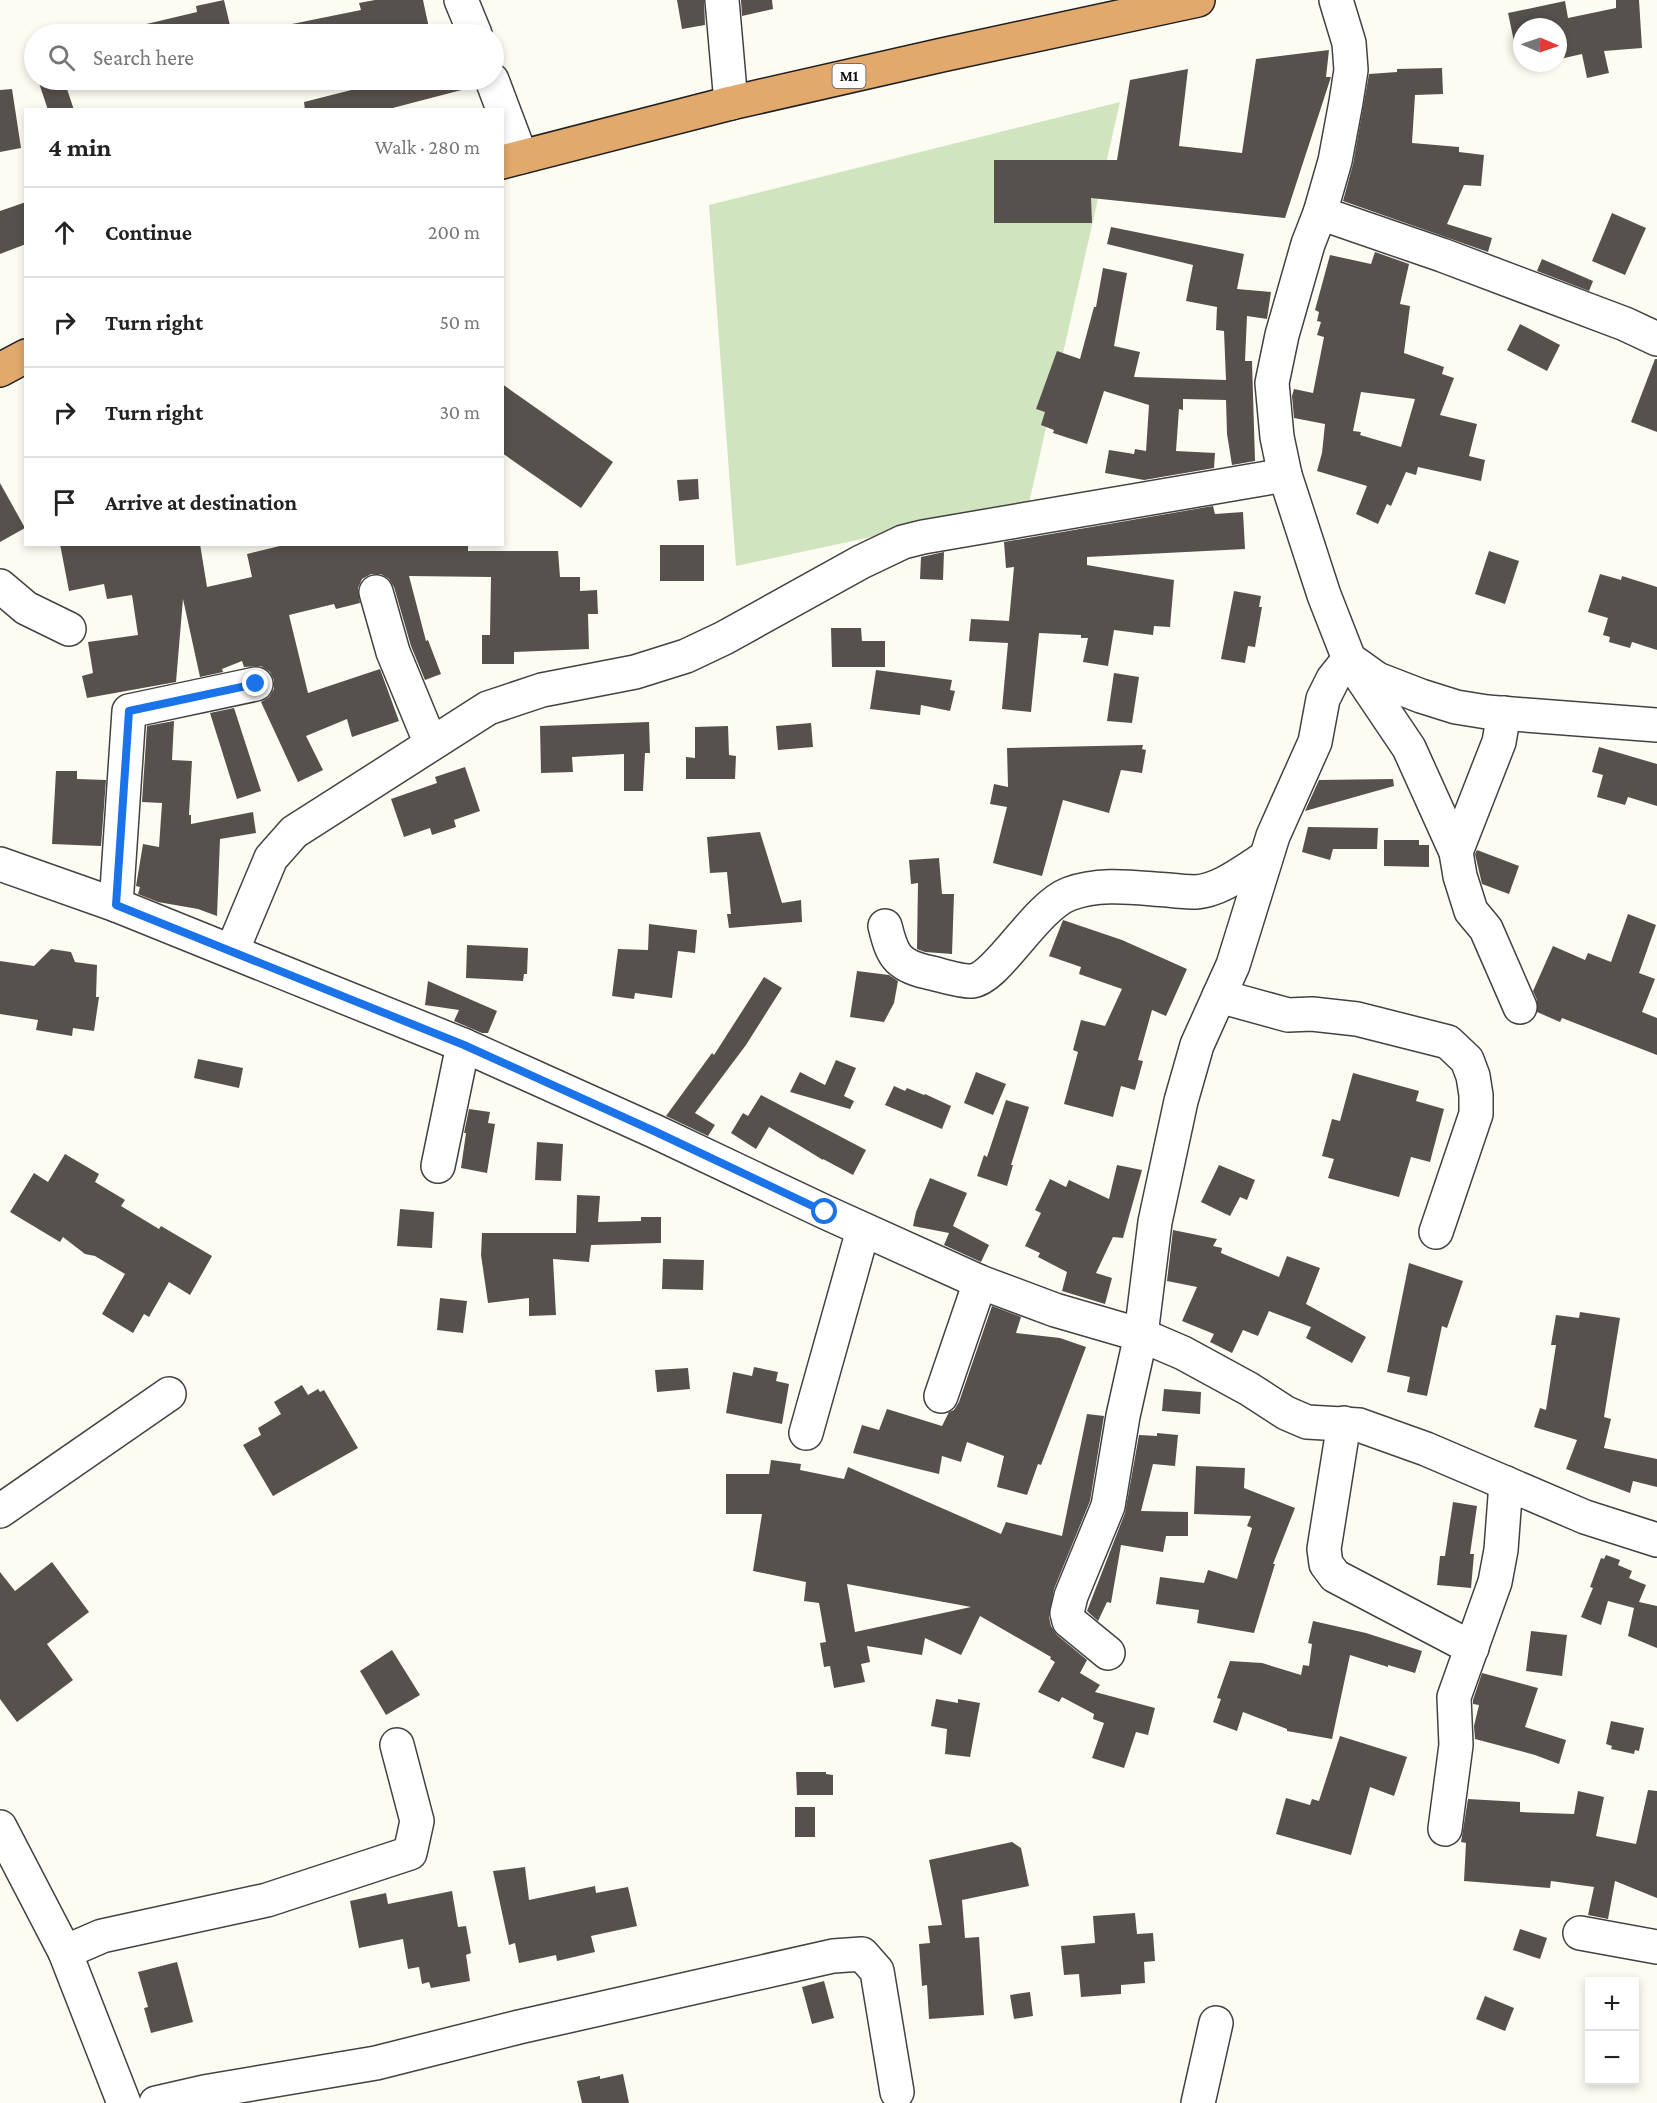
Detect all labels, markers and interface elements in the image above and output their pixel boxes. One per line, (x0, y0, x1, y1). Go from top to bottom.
north arrow (1513, 18, 1567, 72)
search box (24, 24, 504, 90)
icon: search (45, 41, 78, 74)
text: Search here (93, 45, 194, 70)
road number: M1 (832, 64, 866, 88)
text: 4 min (48, 133, 112, 162)
text: Walk · 280 m (375, 136, 480, 158)
icon: ahead (48, 216, 81, 249)
text: Continue (105, 220, 192, 245)
text: 200 m (428, 221, 480, 243)
icon: right (48, 306, 81, 339)
text: Turn right (105, 310, 203, 335)
text: 50 m (439, 311, 480, 333)
icon: right (48, 396, 81, 429)
text: Turn right (105, 400, 203, 425)
text: 30 m (439, 401, 480, 423)
icon: arrive (48, 486, 81, 519)
text: Arrive at destination (105, 490, 297, 515)
route end (242, 670, 268, 696)
route start (811, 1198, 837, 1224)
map controls (1585, 1977, 1639, 2085)
button: + (1585, 1977, 1639, 2031)
button: − (1585, 2031, 1639, 2085)

